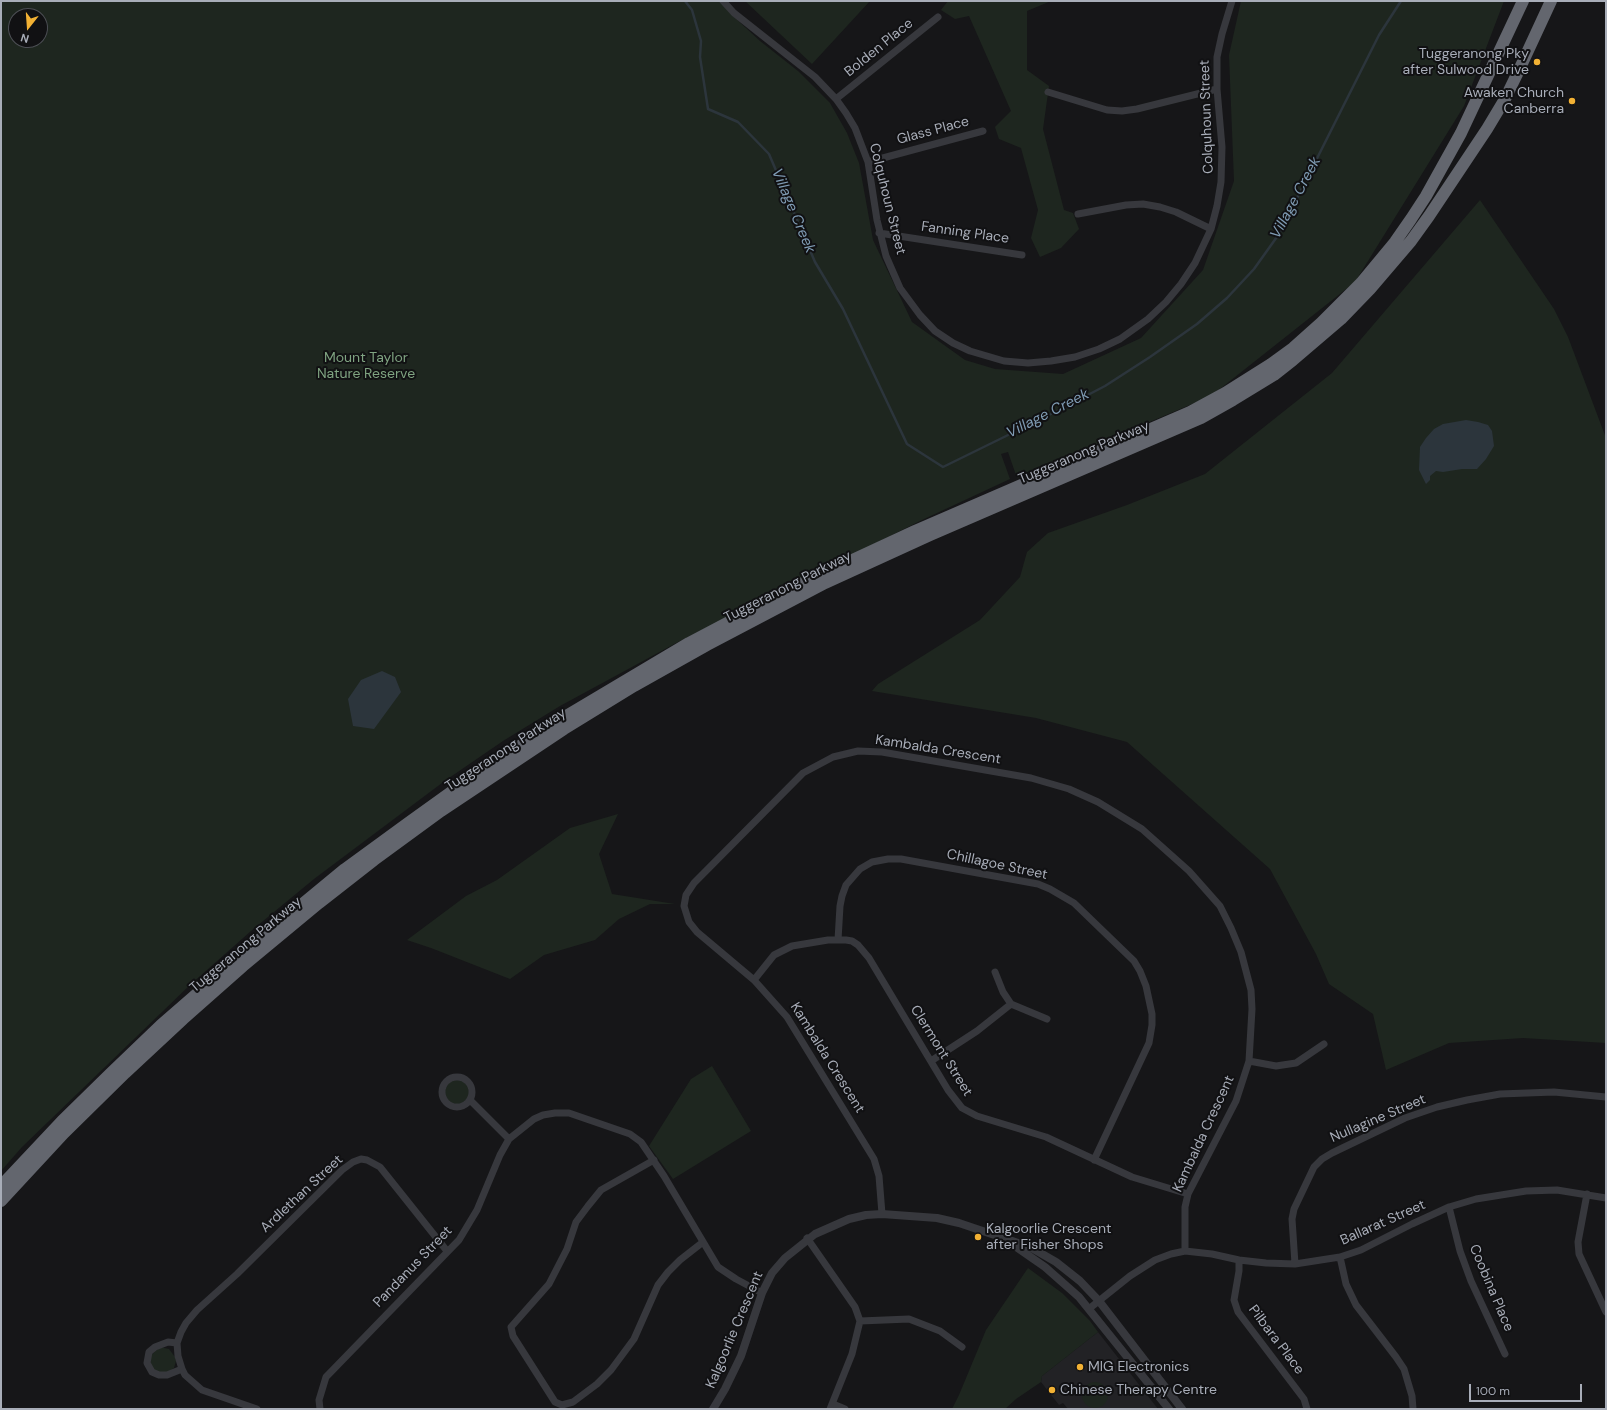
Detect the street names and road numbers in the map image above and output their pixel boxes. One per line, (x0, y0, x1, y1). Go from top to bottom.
street label: Bolden Place (841, 15, 917, 81)
street label: Colquhoun Street (1197, 60, 1217, 174)
street label: Glass Place (895, 113, 971, 149)
street label: Colquhoun Street (865, 142, 909, 256)
street label: Fanning Place (920, 219, 1010, 247)
street label: Tuggeranong Parkway (1016, 418, 1152, 488)
street label: Tuggeranong Parkway (722, 548, 854, 626)
street label: Tuggeranong Parkway (443, 705, 569, 795)
street label: Kambalda Crescent (874, 732, 1002, 768)
street label: Chillagoe Street (945, 846, 1049, 884)
street label: Tuggeranong Parkway (187, 893, 305, 997)
street label: Kambalda Crescent (786, 1000, 868, 1116)
street label: Clermont Street (906, 1002, 976, 1100)
street label: Kambalda Crescent (1170, 1073, 1238, 1195)
street label: Nullagine Street (1328, 1091, 1428, 1147)
street label: Ardlethan Street (257, 1152, 347, 1236)
street label: Ballarat Street (1338, 1197, 1428, 1249)
street label: Pandanus Street (370, 1223, 456, 1311)
street label: Coobina Place (1465, 1242, 1517, 1334)
street label: Kalgoorlie Crescent (703, 1269, 767, 1391)
street label: Pilbara Place (1245, 1302, 1307, 1378)

